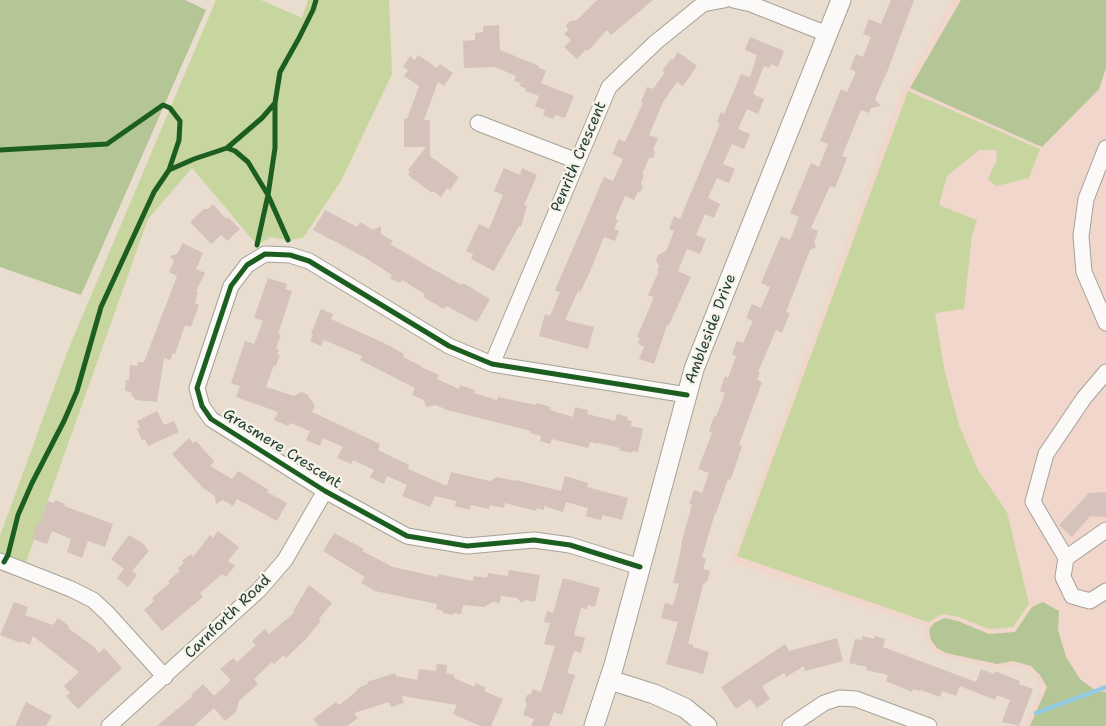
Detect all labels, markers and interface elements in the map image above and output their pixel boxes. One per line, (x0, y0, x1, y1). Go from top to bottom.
street label: Penrith Crescent (548, 99, 610, 215)
street label: Ambleside Drive (682, 272, 740, 386)
street label: Grasmere Crescent (219, 405, 345, 493)
street label: Carnforth Road (181, 571, 275, 663)

